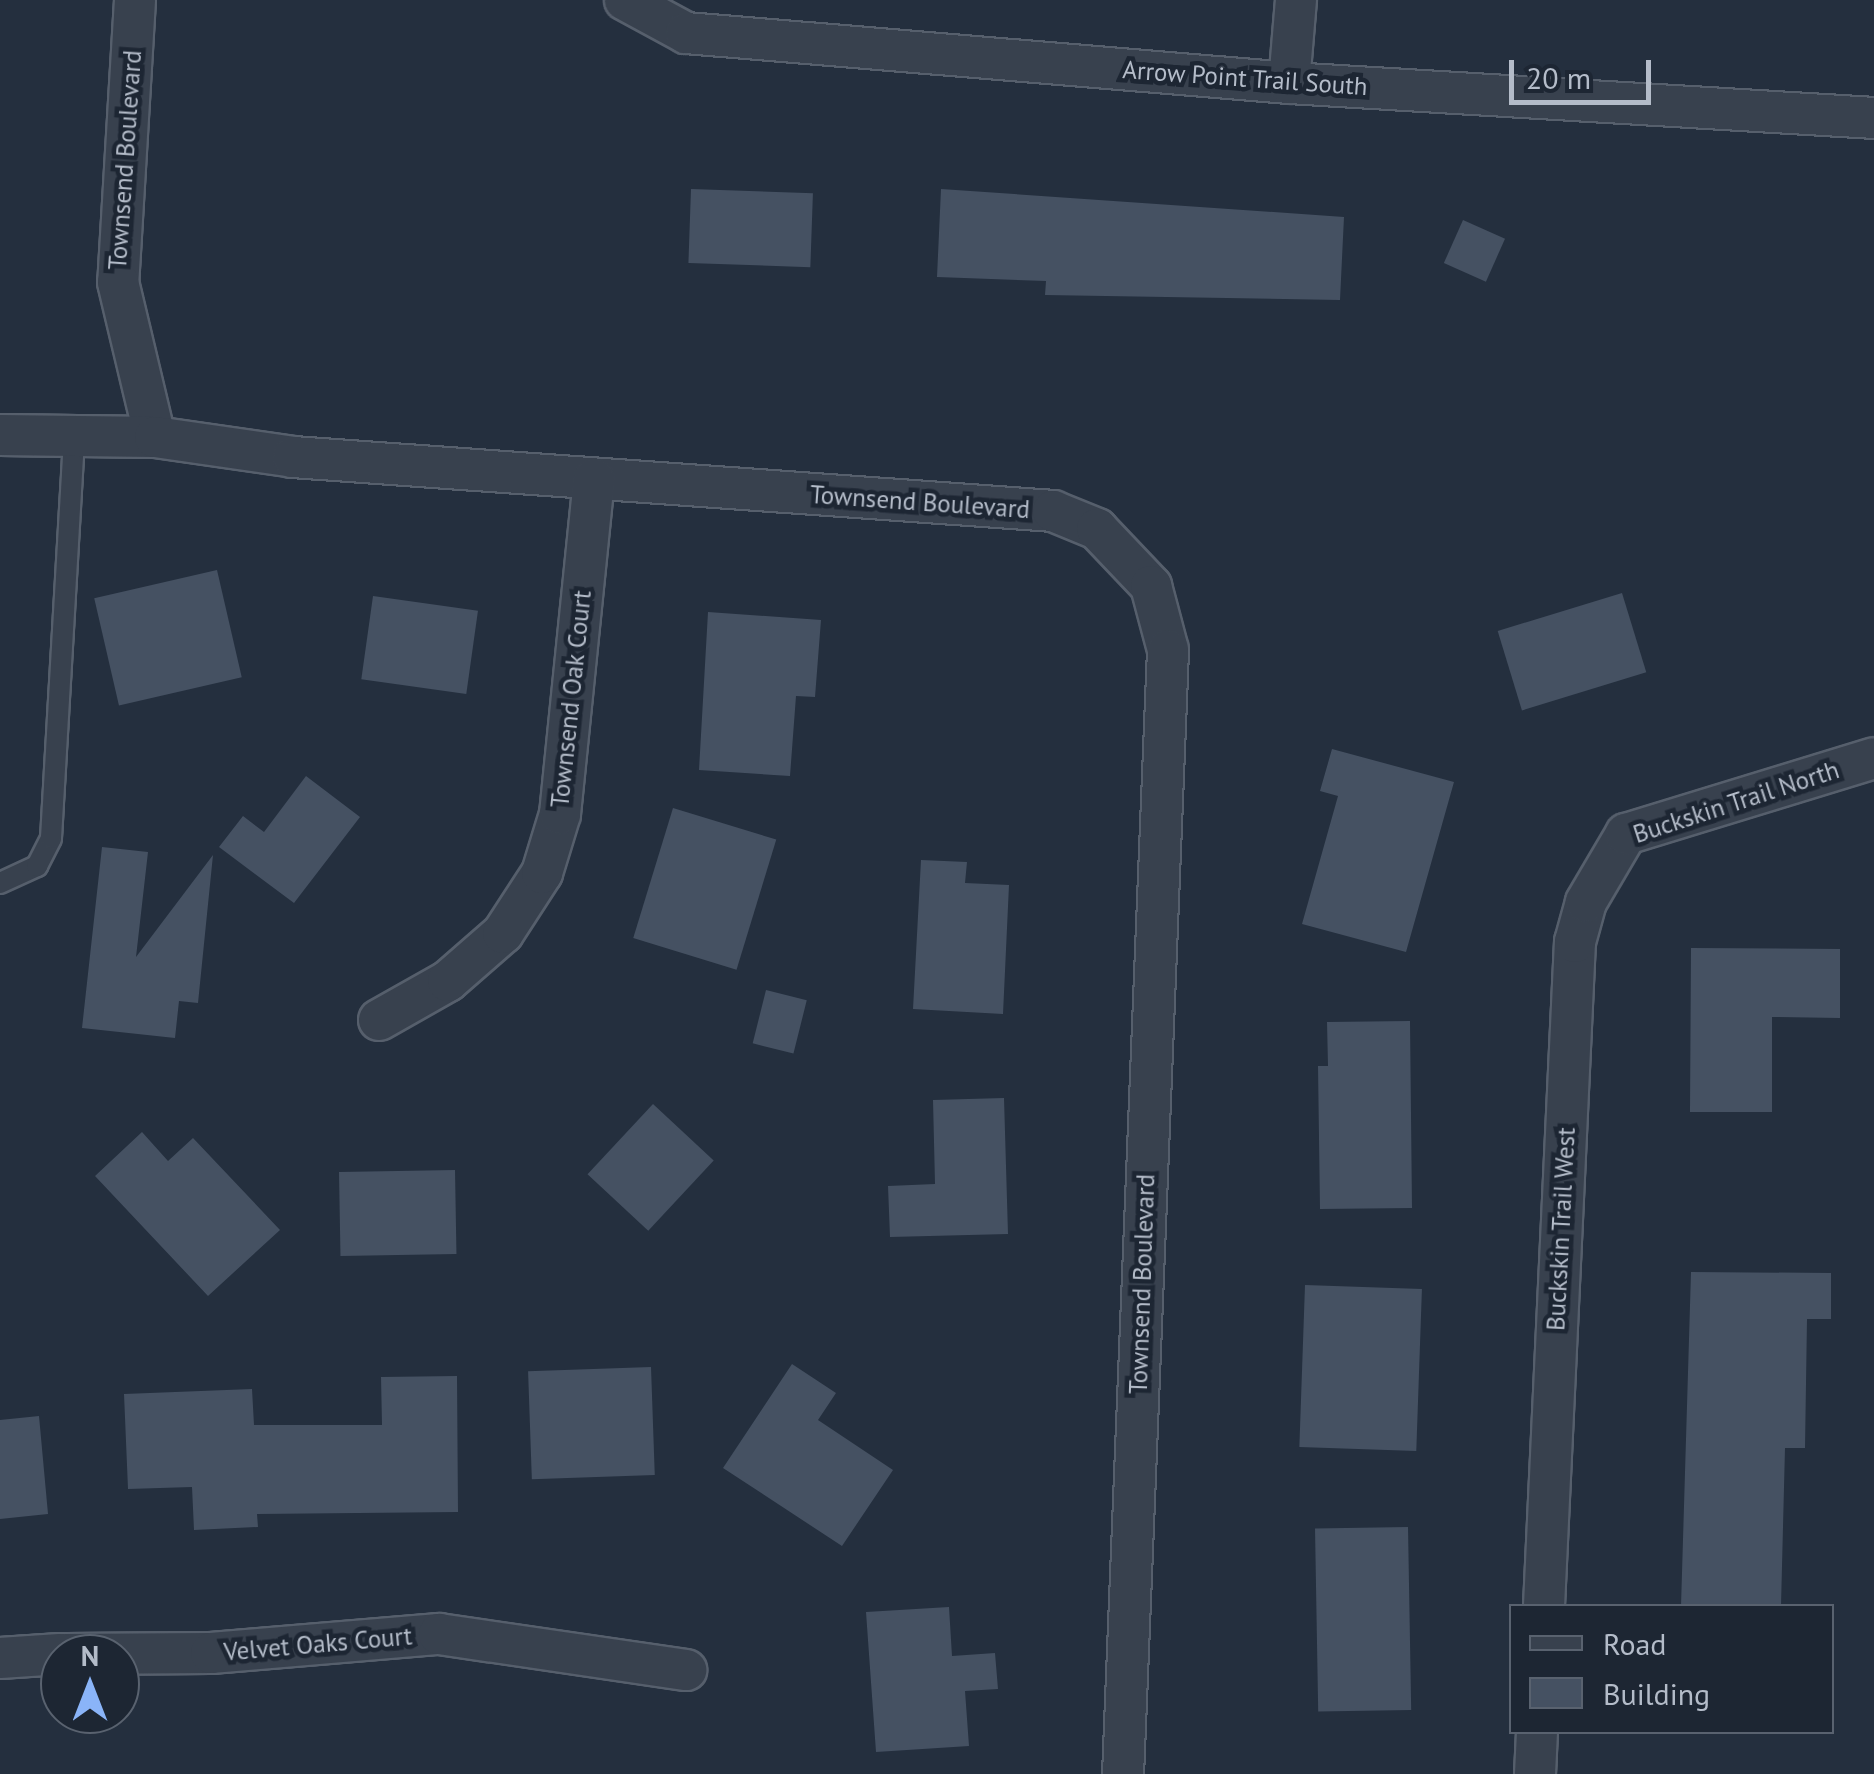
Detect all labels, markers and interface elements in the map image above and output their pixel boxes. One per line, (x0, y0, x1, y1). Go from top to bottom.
scale bar (1514, 40, 1656, 102)
street label: Townsend Boulevard (102, 49, 148, 271)
street label: Arrow Point Trail South (1121, 54, 1369, 102)
text: 20 m (1526, 58, 1591, 97)
street label: Townsend Boulevard (809, 479, 1031, 525)
street label: Townsend Oak Court (545, 589, 597, 809)
street label: Buckskin Trail North (1629, 754, 1843, 850)
street label: Buckskin Trail West (1541, 1126, 1581, 1332)
street label: Townsend Boulevard (1123, 1173, 1161, 1395)
legend (1509, 1604, 1834, 1734)
street label: Velvet Oaks Court (223, 1621, 413, 1667)
text: Road (1603, 1624, 1667, 1663)
north arrow (40, 1634, 140, 1734)
text: N (81, 1637, 99, 1674)
text: Building (1603, 1674, 1710, 1713)

